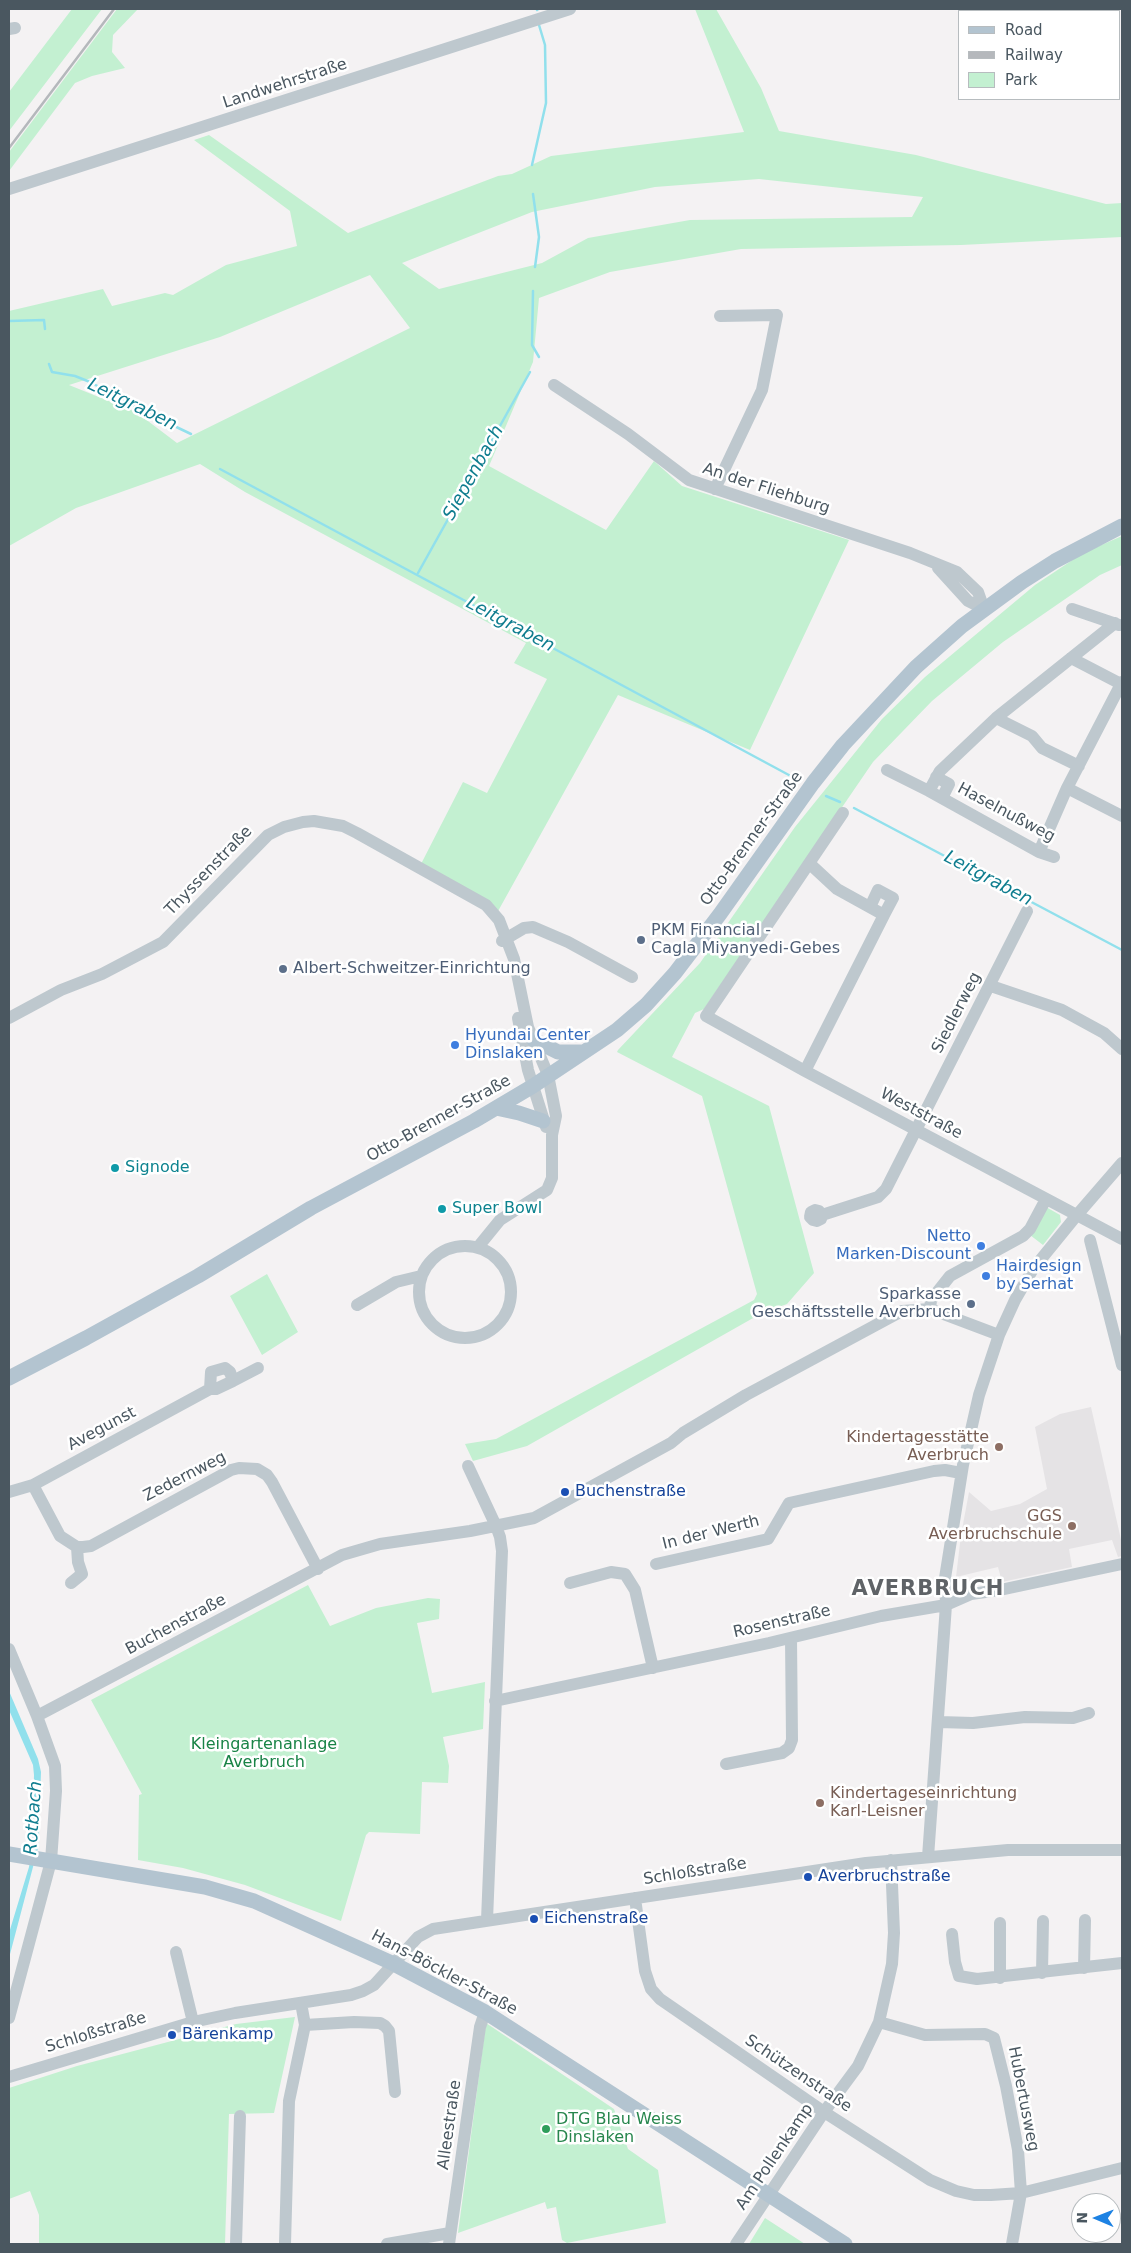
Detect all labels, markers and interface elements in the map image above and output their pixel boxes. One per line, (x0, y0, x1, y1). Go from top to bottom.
legend (958, 10, 1121, 100)
text: Road (1005, 21, 1043, 39)
text: Railway (1005, 46, 1063, 64)
street label: Landwehrstraße (220, 55, 350, 113)
text: Park (1005, 71, 1037, 89)
water label: Leitgraben (84, 374, 180, 436)
water label: Siepenbach (439, 422, 509, 524)
street label: An der Fliehburg (700, 459, 832, 519)
water label: Leitgraben (462, 593, 558, 657)
street label: Otto-Brenner-Straße (697, 768, 807, 910)
street label: Haselnußweg (954, 779, 1058, 847)
street label: Thyssenstraße (161, 822, 257, 920)
water label: Leitgraben (940, 847, 1036, 911)
place label: PKM Financial - Cagla Miyanyedi-Gebes (651, 921, 840, 959)
marker: PKM Financial - Cagla Miyanyedi-Gebes (635, 934, 647, 946)
place label: Albert-Schweitzer-Einrichtung (293, 959, 531, 979)
marker: Albert-Schweitzer-Einrichtung (277, 963, 289, 975)
street label: Siedlerweg (928, 969, 986, 1057)
place label: Hyundai Center Dinslaken (465, 1026, 590, 1064)
marker: Hyundai Center Dinslaken (449, 1039, 461, 1051)
street label: Otto-Brenner-Straße (364, 1071, 514, 1167)
street label: Weststraße (877, 1084, 965, 1144)
place label: Signode (125, 1158, 190, 1178)
marker: Signode (109, 1162, 121, 1174)
place label: Super Bowl (452, 1199, 542, 1219)
marker: Super Bowl (436, 1203, 448, 1215)
place label: Netto Marken-Discount (836, 1227, 971, 1265)
marker: Netto Marken-Discount (975, 1240, 987, 1252)
place label: Hairdesign by Serhat (996, 1257, 1082, 1295)
marker: Hairdesign by Serhat (980, 1270, 992, 1282)
place label: Sparkasse Geschäftsstelle Averbruch (752, 1285, 961, 1323)
marker: Sparkasse Geschäftsstelle Averbruch (965, 1298, 977, 1310)
street label: Avegunst (65, 1403, 139, 1455)
place label: Kindertagesstätte Averbruch (846, 1428, 989, 1466)
marker: Kindertagesstätte Averbruch (993, 1441, 1005, 1453)
street label: Zedernweg (140, 1448, 230, 1506)
place label: Buchenstraße (575, 1482, 686, 1502)
marker: Buchenstraße (559, 1486, 571, 1498)
place label: GGS Averbruchschule (929, 1507, 1062, 1545)
street label: In der Werth (660, 1512, 762, 1554)
marker: GGS Averbruchschule (1066, 1520, 1078, 1532)
district label: AVERBRUCH (850, 1577, 1006, 1603)
street label: Buchenstraße (123, 1590, 229, 1660)
street label: Rosenstraße (731, 1601, 833, 1643)
park label: Kleingartenanlage Averbruch (191, 1735, 337, 1773)
water label: Rotbach (21, 1780, 47, 1856)
place label: Kindertageseinrichtung Karl-Leisner (830, 1784, 1017, 1822)
marker: Kindertageseinrichtung Karl-Leisner (814, 1797, 826, 1809)
street label: Schloßstraße (642, 1854, 748, 1890)
place label: Averbruchstraße (818, 1867, 951, 1887)
marker: Averbruchstraße (802, 1871, 814, 1883)
place label: Eichenstraße (544, 1909, 648, 1929)
marker: Eichenstraße (528, 1913, 540, 1925)
street label: Hans-Böckler-Straße (368, 1926, 520, 2020)
street label: Schloßstraße (43, 2009, 149, 2057)
place label: Bärenkamp (182, 2025, 274, 2045)
marker: Bärenkamp (166, 2029, 178, 2041)
street label: Schützenstraße (741, 2031, 855, 2117)
street label: Hubertusweg (1003, 2045, 1043, 2153)
street label: Alleestraße (434, 2079, 466, 2171)
street label: Am Pollenkamp (732, 2100, 818, 2214)
place label: DTG Blau Weiss Dinslaken (556, 2110, 682, 2148)
marker: DTG Blau Weiss Dinslaken (540, 2123, 552, 2135)
north arrow (1071, 2193, 1121, 2243)
text: N (1074, 2212, 1090, 2224)

